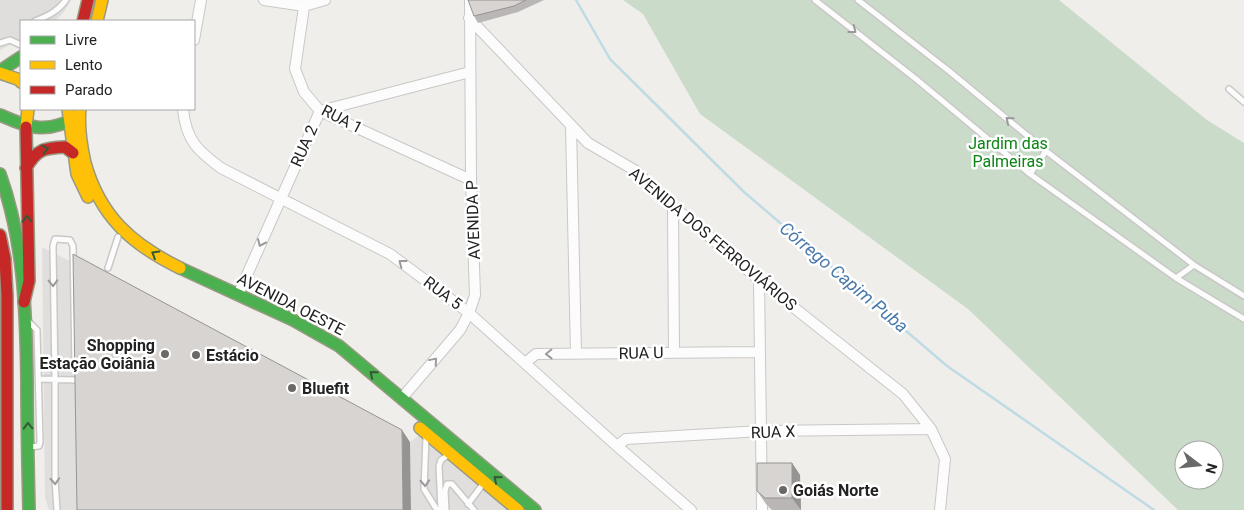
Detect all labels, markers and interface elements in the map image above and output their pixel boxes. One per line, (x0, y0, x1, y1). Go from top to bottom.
legend (20, 20, 195, 110)
one-way arrow (847, 24, 857, 33)
text: Livre (65, 31, 97, 49)
text: Lento (65, 56, 103, 74)
text: Parado (65, 81, 113, 99)
street label: RUA 1 (318, 101, 366, 137)
one-way arrow (1005, 116, 1014, 125)
street label: RUA 2 (286, 122, 322, 170)
park label: Jardim das Palmeiras (968, 134, 1048, 171)
one-way arrow (41, 144, 50, 155)
street label: AVENIDA DOS FERROVIÁRIOS (625, 163, 801, 315)
street label: AVENIDA P (462, 180, 484, 260)
one-way arrow (22, 214, 32, 222)
water label: Córrego Capim Puba (776, 217, 912, 337)
one-way arrow (257, 238, 268, 247)
one-way arrow (152, 251, 161, 261)
one-way arrow (399, 260, 408, 268)
street label: AVENIDA OESTE (234, 269, 348, 339)
street label: RUA 5 (420, 272, 466, 314)
one-way arrow (48, 280, 58, 288)
place label: Shopping Estação Goiânia (39, 336, 155, 373)
street label: RUA U (618, 343, 664, 363)
place label: Estácio (206, 346, 259, 365)
marker: Shopping Estação Goiânia (159, 348, 171, 360)
marker: Estácio (190, 349, 202, 361)
one-way arrow (544, 349, 552, 359)
one-way arrow (428, 358, 436, 367)
one-way arrow (370, 370, 379, 379)
place label: Bluefit (302, 379, 350, 398)
marker: Bluefit (286, 382, 298, 394)
one-way arrow (22, 422, 33, 430)
street label: RUA X (750, 422, 796, 442)
north arrow (1174, 440, 1224, 490)
text: N (1202, 462, 1221, 476)
one-way arrow (494, 475, 503, 484)
one-way arrow (50, 477, 61, 485)
one-way arrow (420, 479, 431, 487)
place label: Goiás Norte (793, 481, 879, 500)
marker: Goiás Norte (777, 484, 789, 496)

